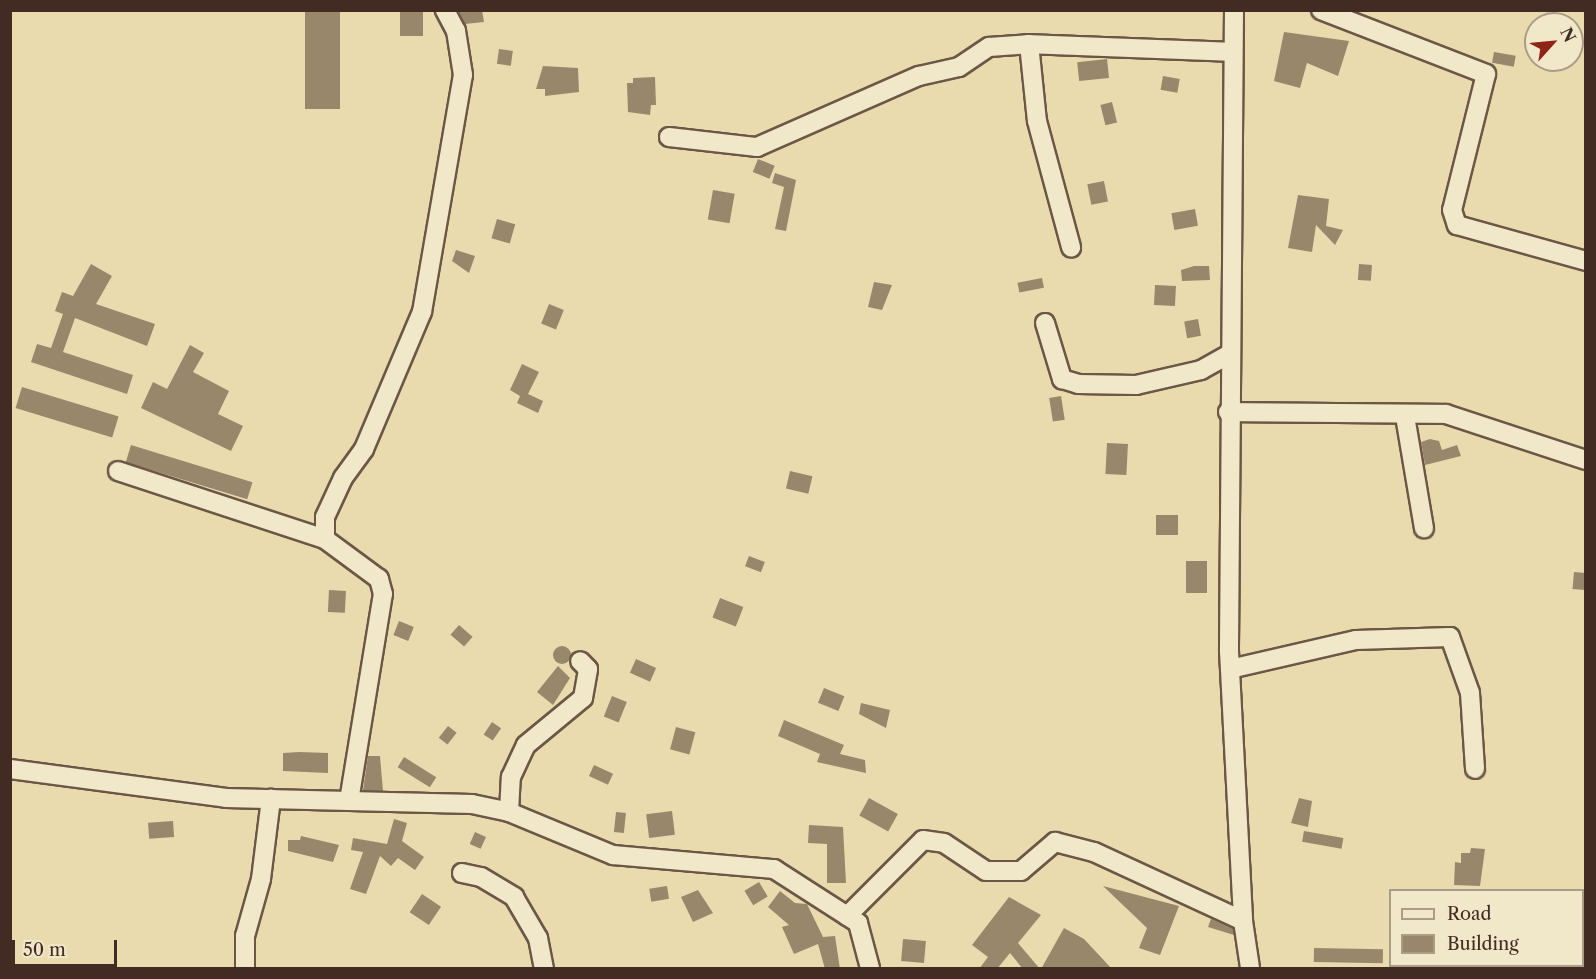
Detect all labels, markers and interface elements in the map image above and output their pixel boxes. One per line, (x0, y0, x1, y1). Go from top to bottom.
north arrow (1524, 12, 1584, 72)
text: N (1556, 24, 1580, 45)
legend (1389, 889, 1584, 967)
text: Road (1447, 903, 1492, 925)
scale bar (15, 928, 120, 966)
text: Building (1447, 933, 1519, 955)
text: 50 m (23, 939, 66, 961)

